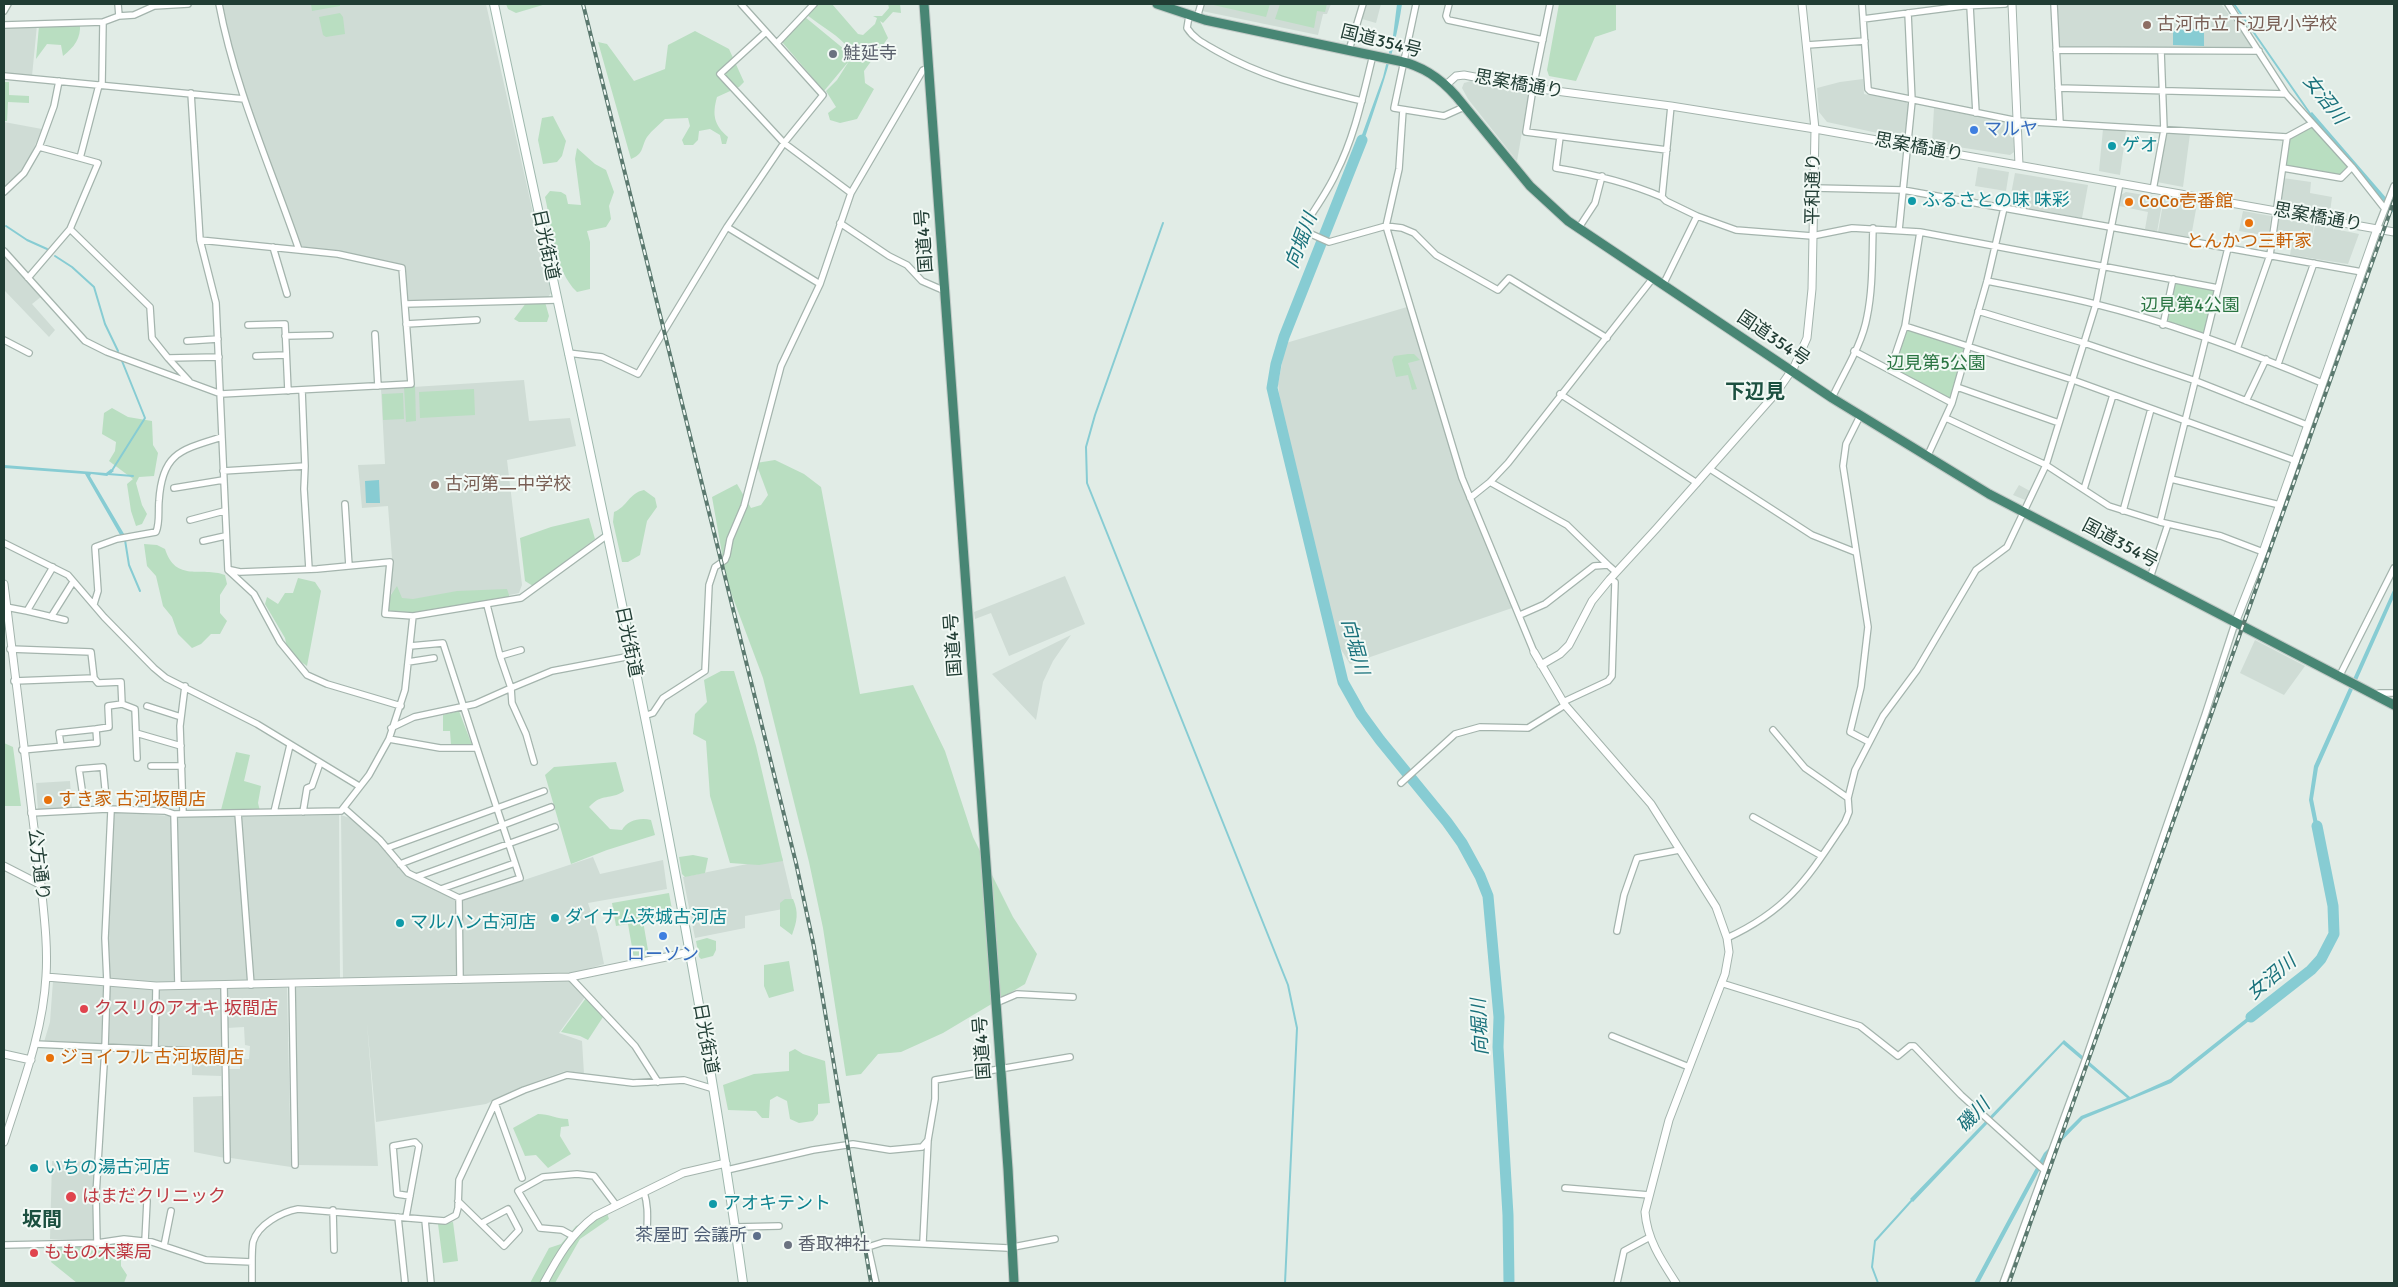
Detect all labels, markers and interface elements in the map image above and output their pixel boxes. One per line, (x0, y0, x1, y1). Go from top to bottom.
place label: 古河市立下辺見小学校 (2157, 14, 2337, 36)
marker: 古河市立下辺見小学校 (2141, 19, 2153, 31)
street label: 国道354号 (1338, 21, 1424, 63)
place label: 鮭延寺 (843, 43, 897, 65)
marker: 鮭延寺 (827, 48, 839, 60)
street label: 思案橋通り (1473, 67, 1565, 103)
water label: 女沼川 (2297, 71, 2351, 129)
place label: マルヤ (1984, 119, 2038, 141)
marker: マルヤ (1968, 124, 1980, 136)
street label: 思案橋通り (1873, 130, 1965, 166)
place label: ゲオ (2122, 135, 2158, 157)
marker: ゲオ (2106, 140, 2118, 152)
street label: 平和通り (1803, 153, 1825, 225)
place label: ふるさとの味 味彩 (1922, 190, 2070, 212)
place label: CoCo壱番館 (2139, 191, 2233, 213)
marker: ふるさとの味 味彩 (1906, 195, 1918, 207)
marker: CoCo壱番館 (2123, 196, 2135, 208)
street label: 思案橋通り (2272, 200, 2364, 236)
street label: 日光街道 (527, 208, 563, 282)
street label: 国道4号 (912, 208, 938, 274)
water label: 向堀川 (1281, 210, 1323, 272)
marker: とんかつ三軒家 (2243, 217, 2255, 229)
place label: とんかつ三軒家 (2186, 231, 2312, 253)
park label: 辺見第4公園 (2140, 295, 2240, 317)
street label: 国道354号 (1732, 307, 1814, 371)
park label: 辺見第5公園 (1886, 353, 1986, 375)
district label: 下辺見 (1725, 381, 1785, 405)
place label: 古河第二中学校 (445, 474, 571, 496)
marker: 古河第二中学校 (429, 479, 441, 491)
street label: 国道354号 (2078, 515, 2162, 573)
street label: 日光街道 (610, 605, 646, 679)
street label: 国道4号 (941, 612, 967, 678)
water label: 向堀川 (1336, 617, 1372, 677)
place label: すき家 古河坂間店 (58, 789, 206, 811)
marker: すき家 古河坂間店 (42, 794, 54, 806)
street label: 公方通り (23, 828, 53, 902)
place label: ダイナム茨城古河店 (565, 907, 727, 929)
place label: マルハン古河店 (410, 912, 536, 934)
marker: ダイナム茨城古河店 (549, 912, 561, 924)
marker: マルハン古河店 (394, 917, 406, 929)
marker: ローソン (657, 930, 669, 942)
place label: ローソン (627, 944, 699, 966)
water label: 女沼川 (2243, 951, 2301, 1005)
place label: クスリのアオキ 坂間店 (94, 998, 278, 1020)
water label: 向堀川 (1468, 998, 1494, 1056)
street label: 日光街道 (688, 1002, 722, 1076)
marker: クスリのアオキ 坂間店 (78, 1003, 90, 1015)
street label: 国道4号 (970, 1015, 996, 1081)
place label: ジョイフル 古河坂間店 (60, 1047, 244, 1069)
marker: ジョイフル 古河坂間店 (44, 1052, 56, 1064)
water label: 磯川 (1953, 1094, 1995, 1138)
place label: いちの湯古河店 (44, 1157, 170, 1179)
marker: いちの湯古河店 (28, 1162, 40, 1174)
place label: はまだクリニック (82, 1186, 226, 1208)
marker: はまだクリニック (64, 1190, 78, 1204)
place label: アオキテント (723, 1193, 831, 1215)
marker: アオキテント (707, 1198, 719, 1210)
district label: 坂間 (22, 1209, 62, 1233)
place label: 茶屋町 会議所 (635, 1225, 747, 1247)
marker: 茶屋町 会議所 (751, 1230, 763, 1242)
place label: 香取神社 (798, 1234, 870, 1256)
marker: 香取神社 (782, 1239, 794, 1251)
place label: ももの木薬局 (44, 1242, 152, 1264)
marker: ももの木薬局 (28, 1247, 40, 1259)

